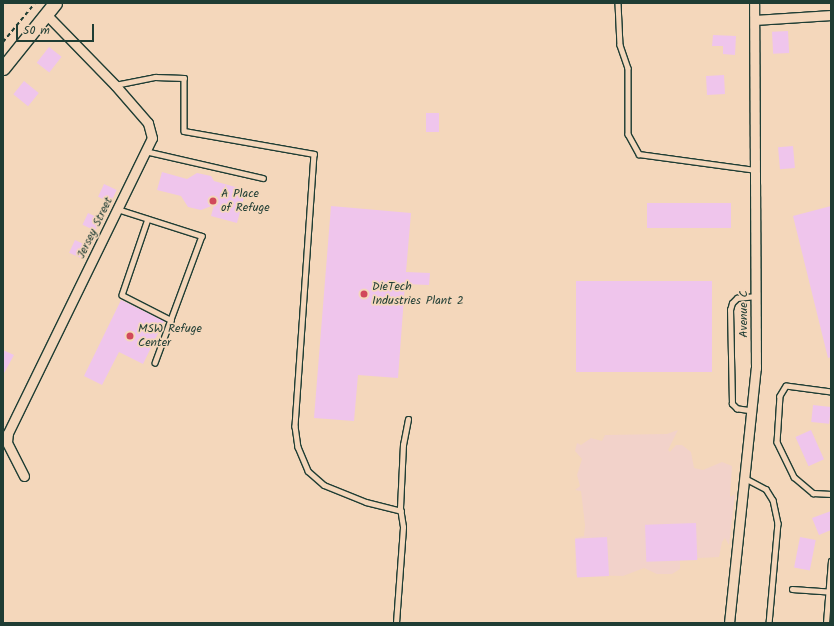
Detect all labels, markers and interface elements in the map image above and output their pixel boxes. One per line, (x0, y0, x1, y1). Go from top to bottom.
scale bar (18, 16, 96, 42)
text: 50 m (23, 21, 50, 40)
place label: A Place of Refuge (221, 187, 270, 215)
street label: Jersey Street (74, 195, 116, 261)
marker: A Place of Refuge (208, 196, 218, 206)
place label: DieTech Industries Plant 2 (372, 280, 464, 308)
marker: DieTech Industries Plant 2 (359, 289, 369, 299)
street label: Avenue C (737, 290, 751, 338)
place label: MSW Refuge Center (138, 322, 202, 350)
marker: MSW Refuge Center (125, 331, 135, 341)

